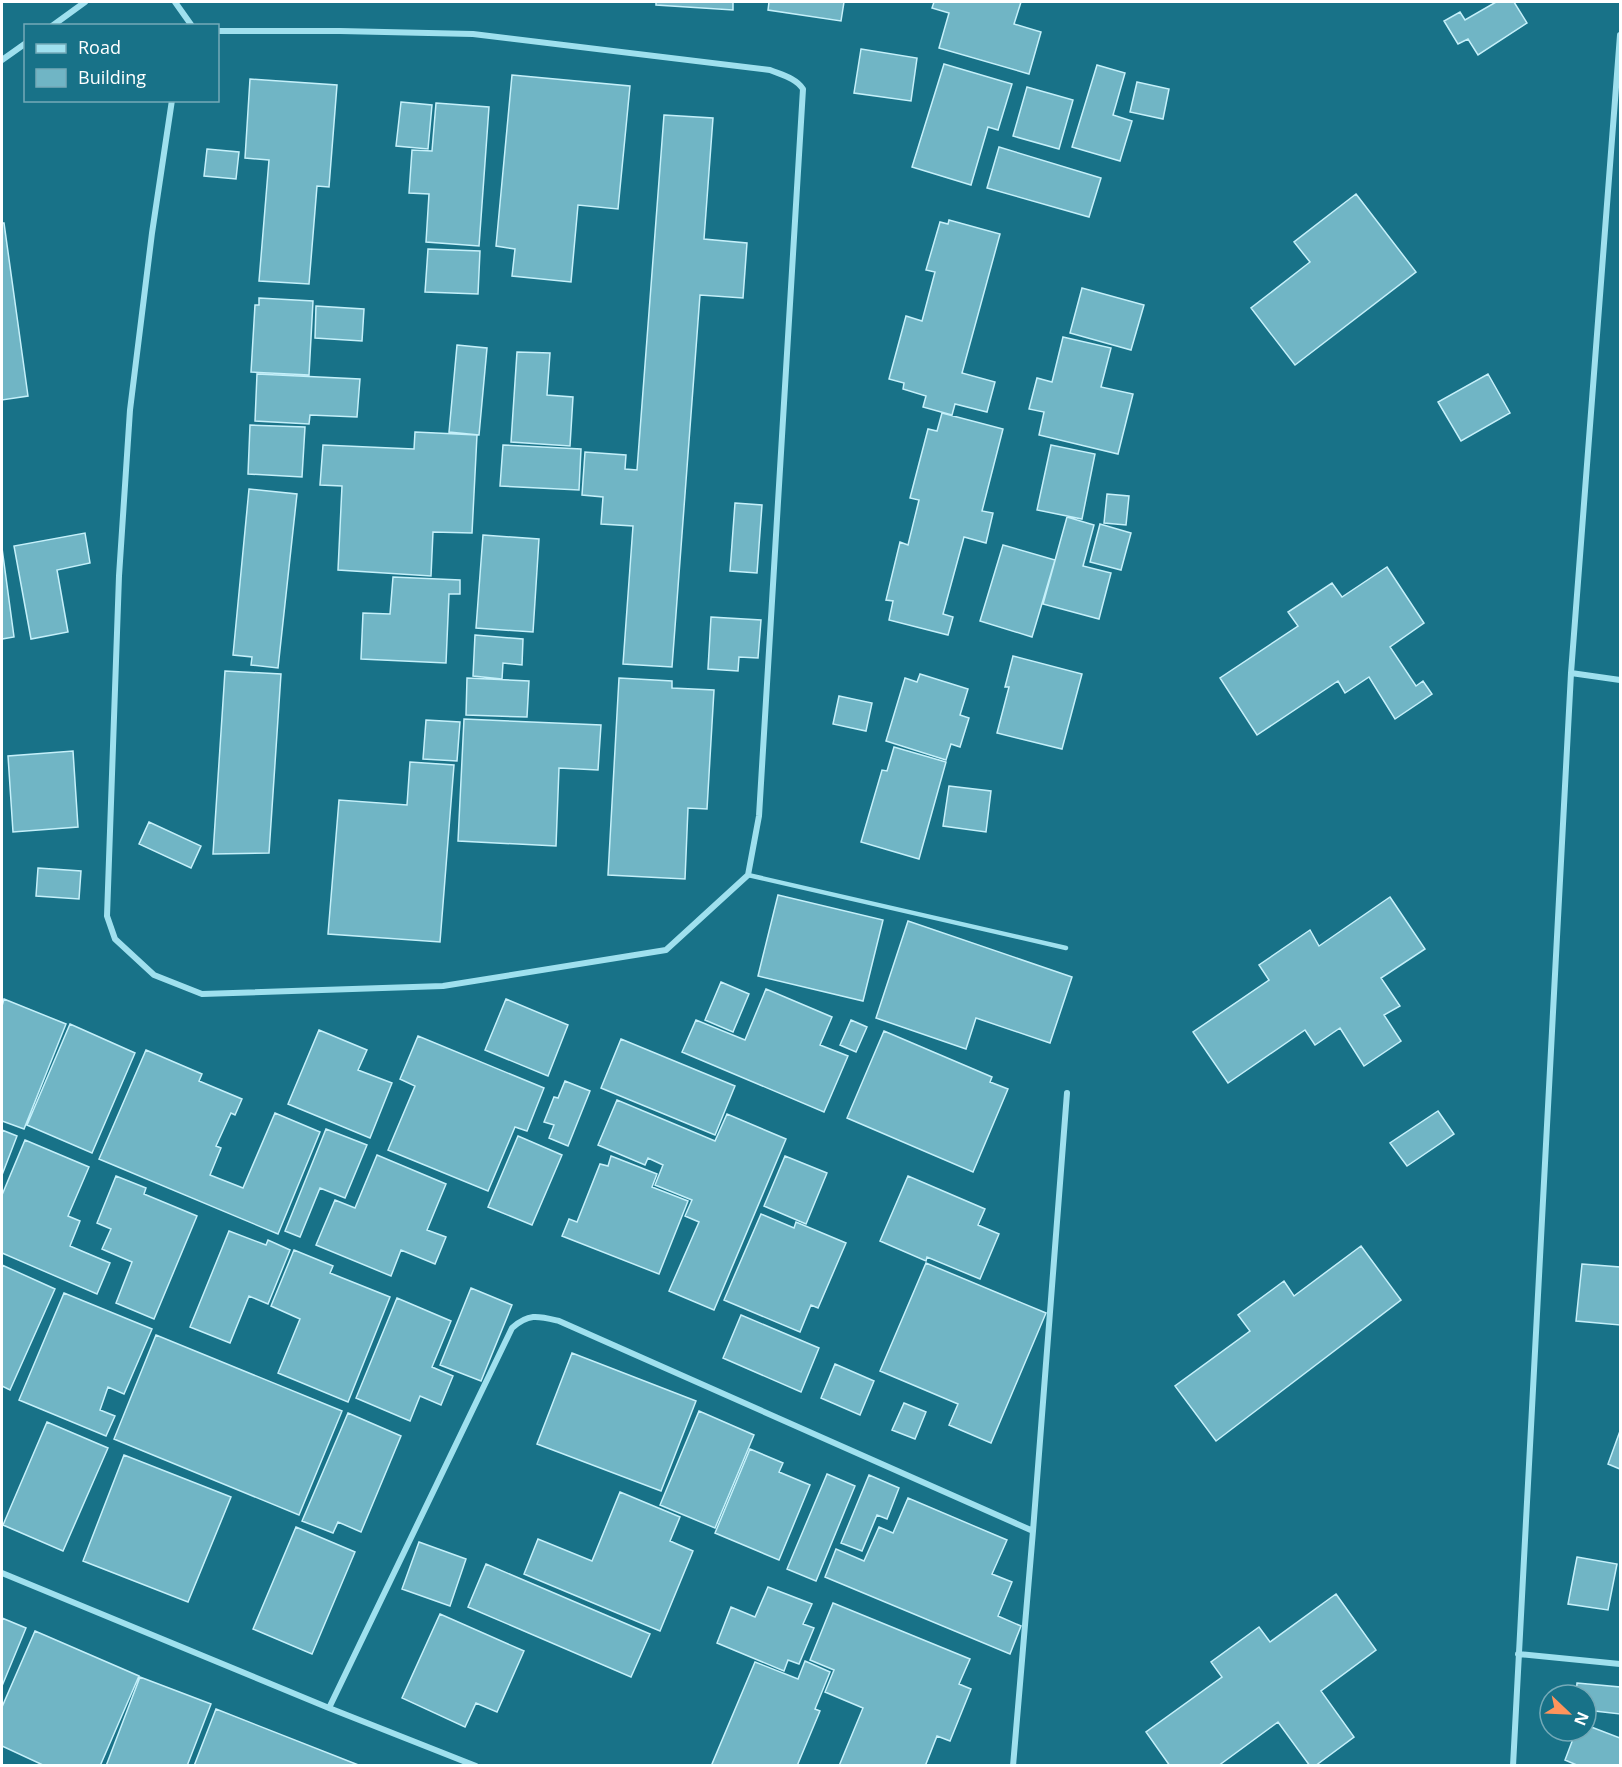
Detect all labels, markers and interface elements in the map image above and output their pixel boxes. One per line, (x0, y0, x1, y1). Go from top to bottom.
legend (24, 24, 219, 102)
text: Road (78, 35, 121, 59)
text: Building (78, 65, 146, 89)
north arrow (1538, 1683, 1598, 1743)
text: N (1569, 1709, 1594, 1729)

